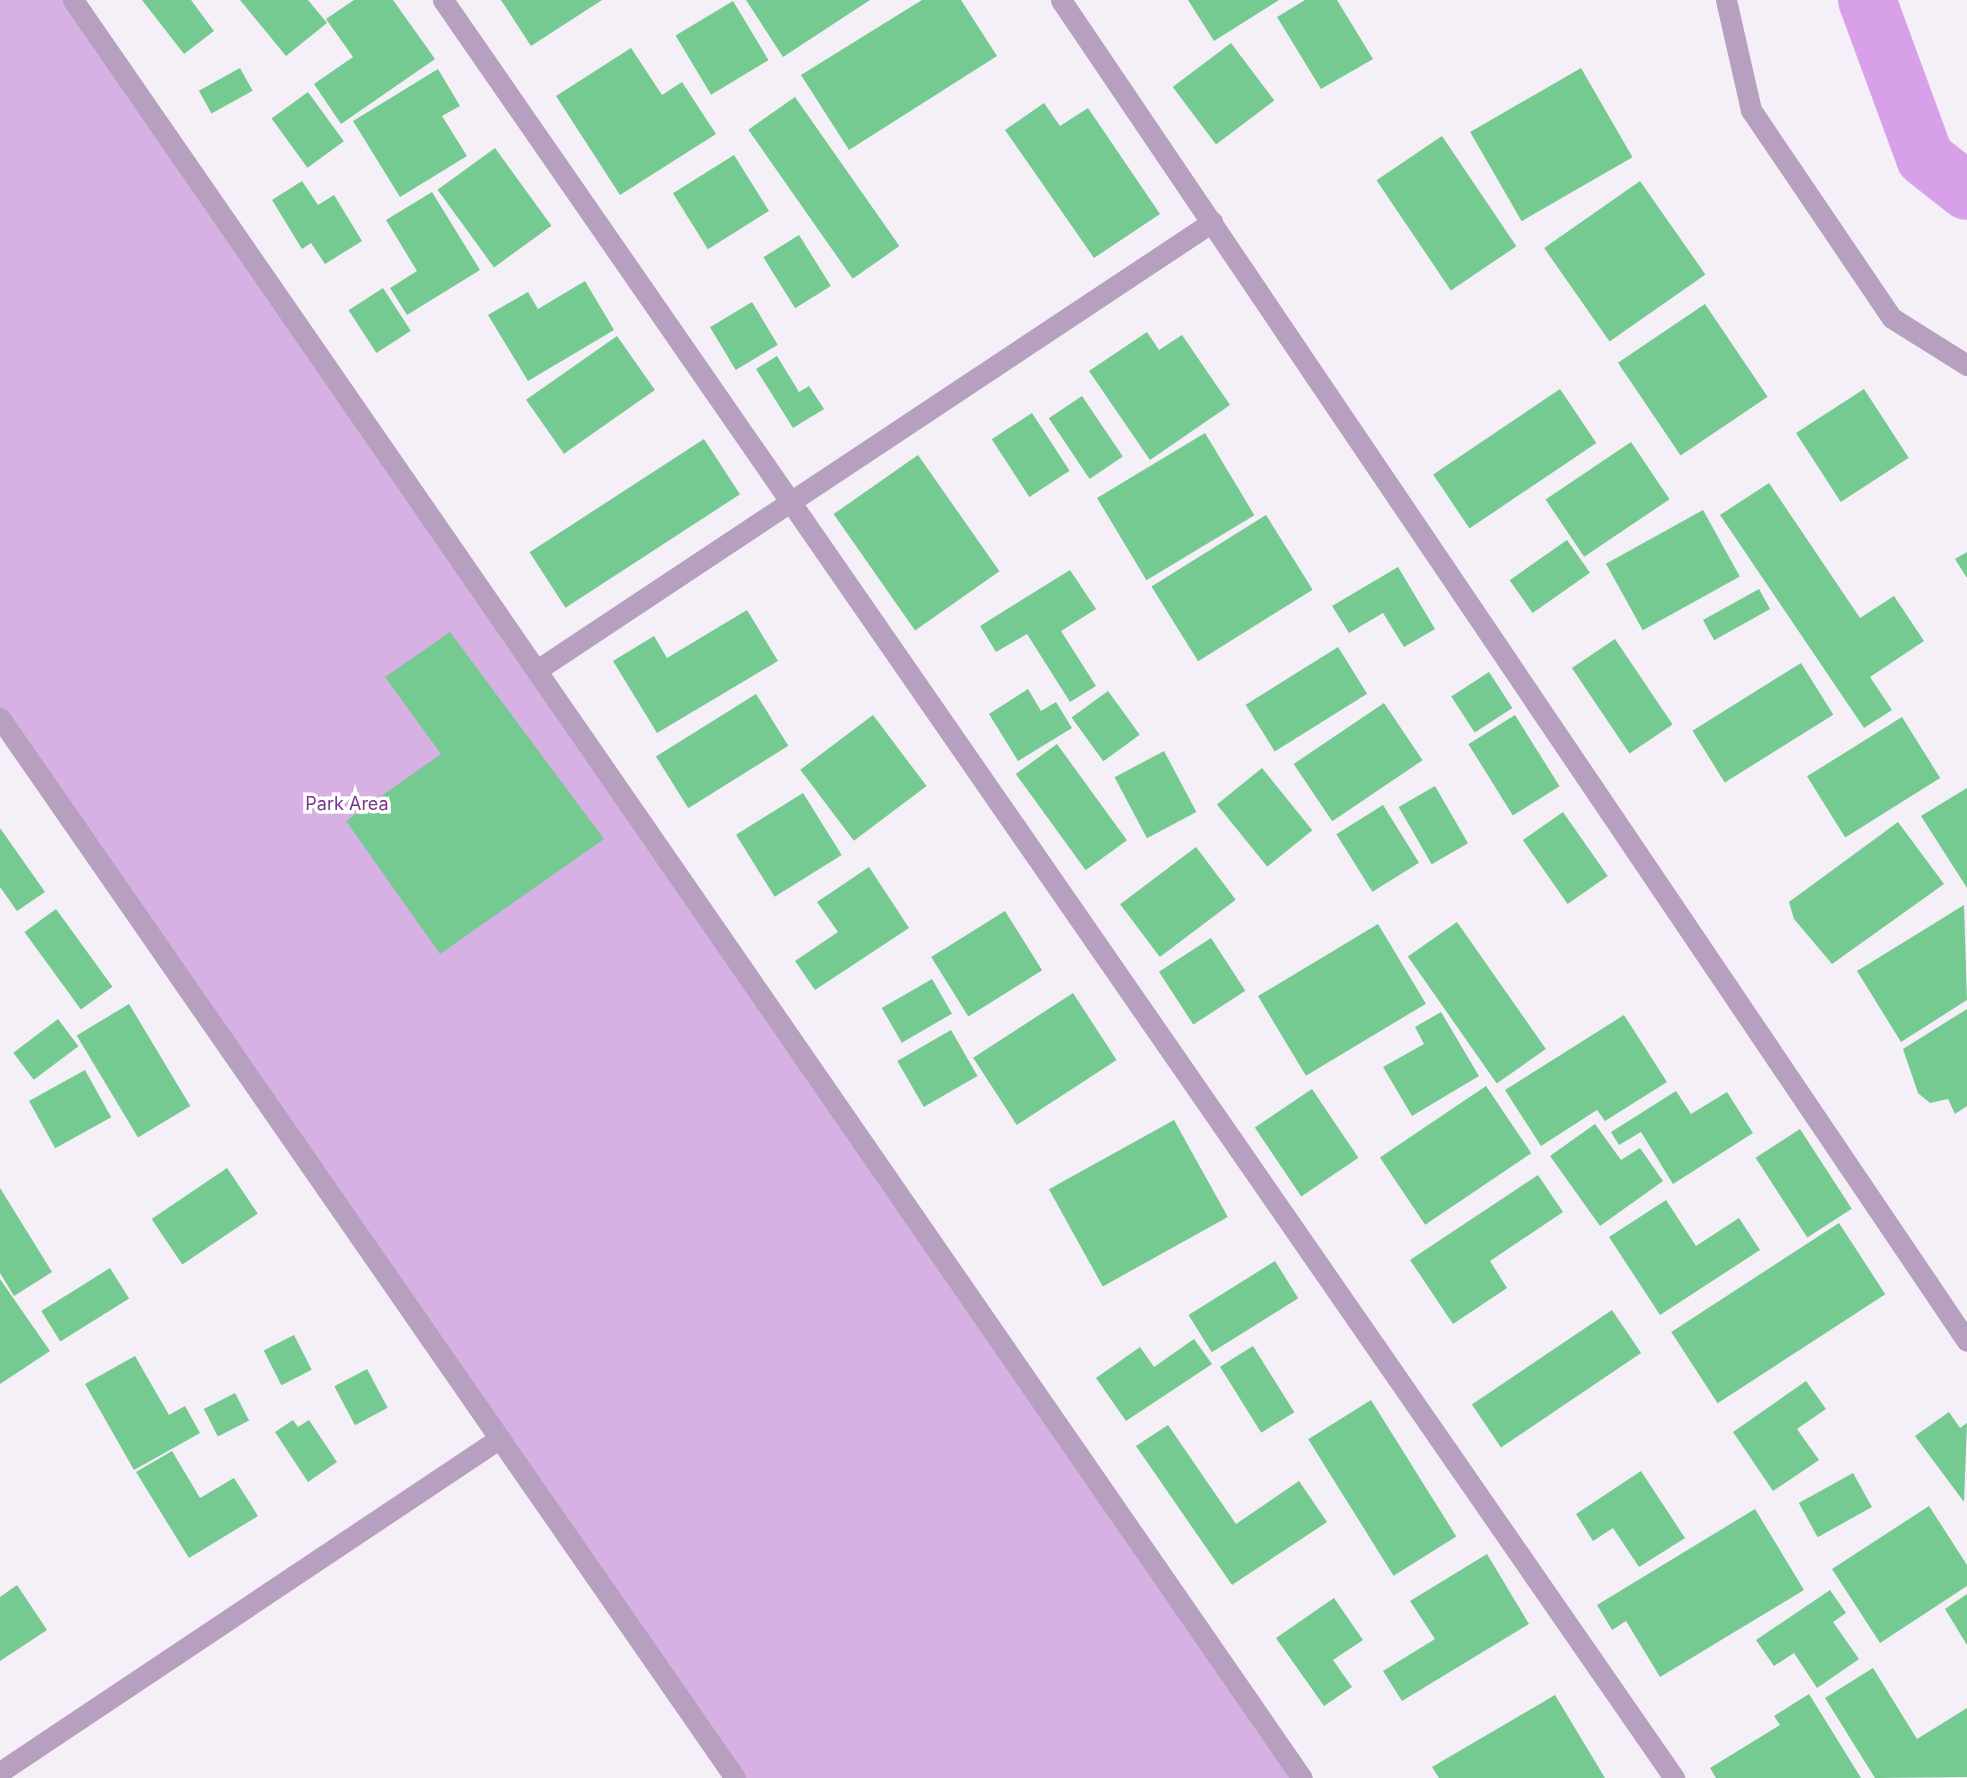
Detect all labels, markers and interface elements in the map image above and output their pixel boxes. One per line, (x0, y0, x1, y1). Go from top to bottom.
park label: Park Area (305, 793, 389, 815)

